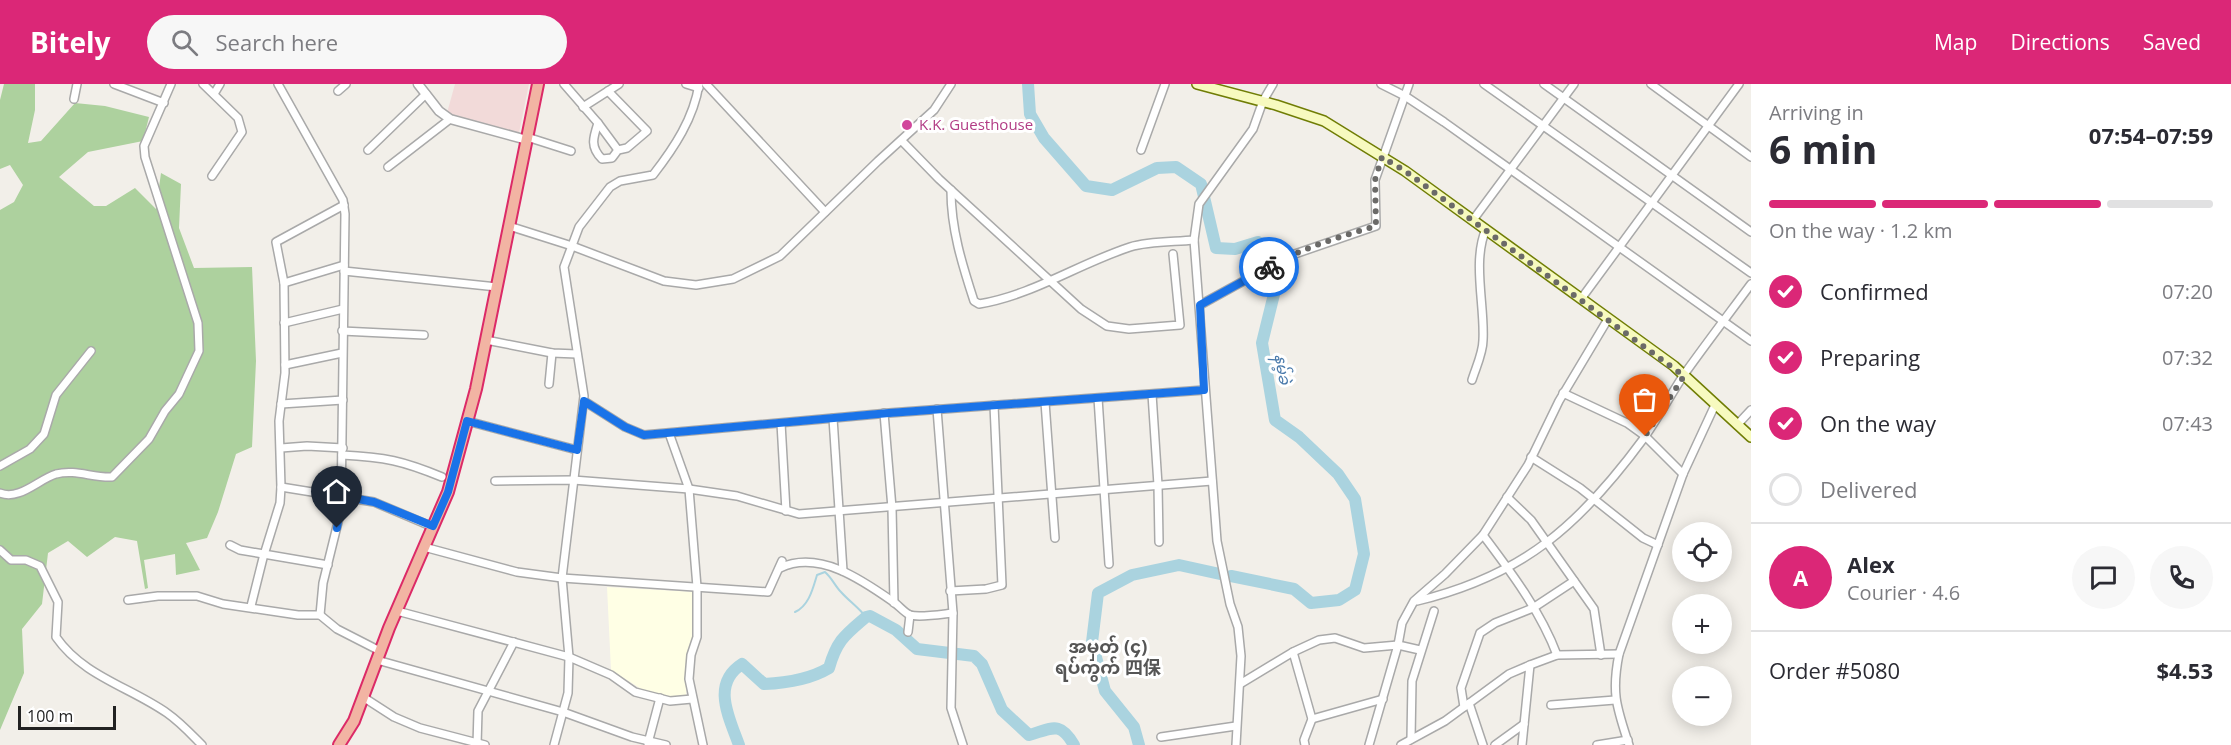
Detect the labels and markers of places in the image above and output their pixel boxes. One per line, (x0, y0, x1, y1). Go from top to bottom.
place label: K.K. Guesthouse (919, 114, 1033, 134)
marker: K.K. Guesthouse (900, 118, 914, 132)
pin (1619, 374, 1670, 436)
pin (311, 466, 362, 528)

